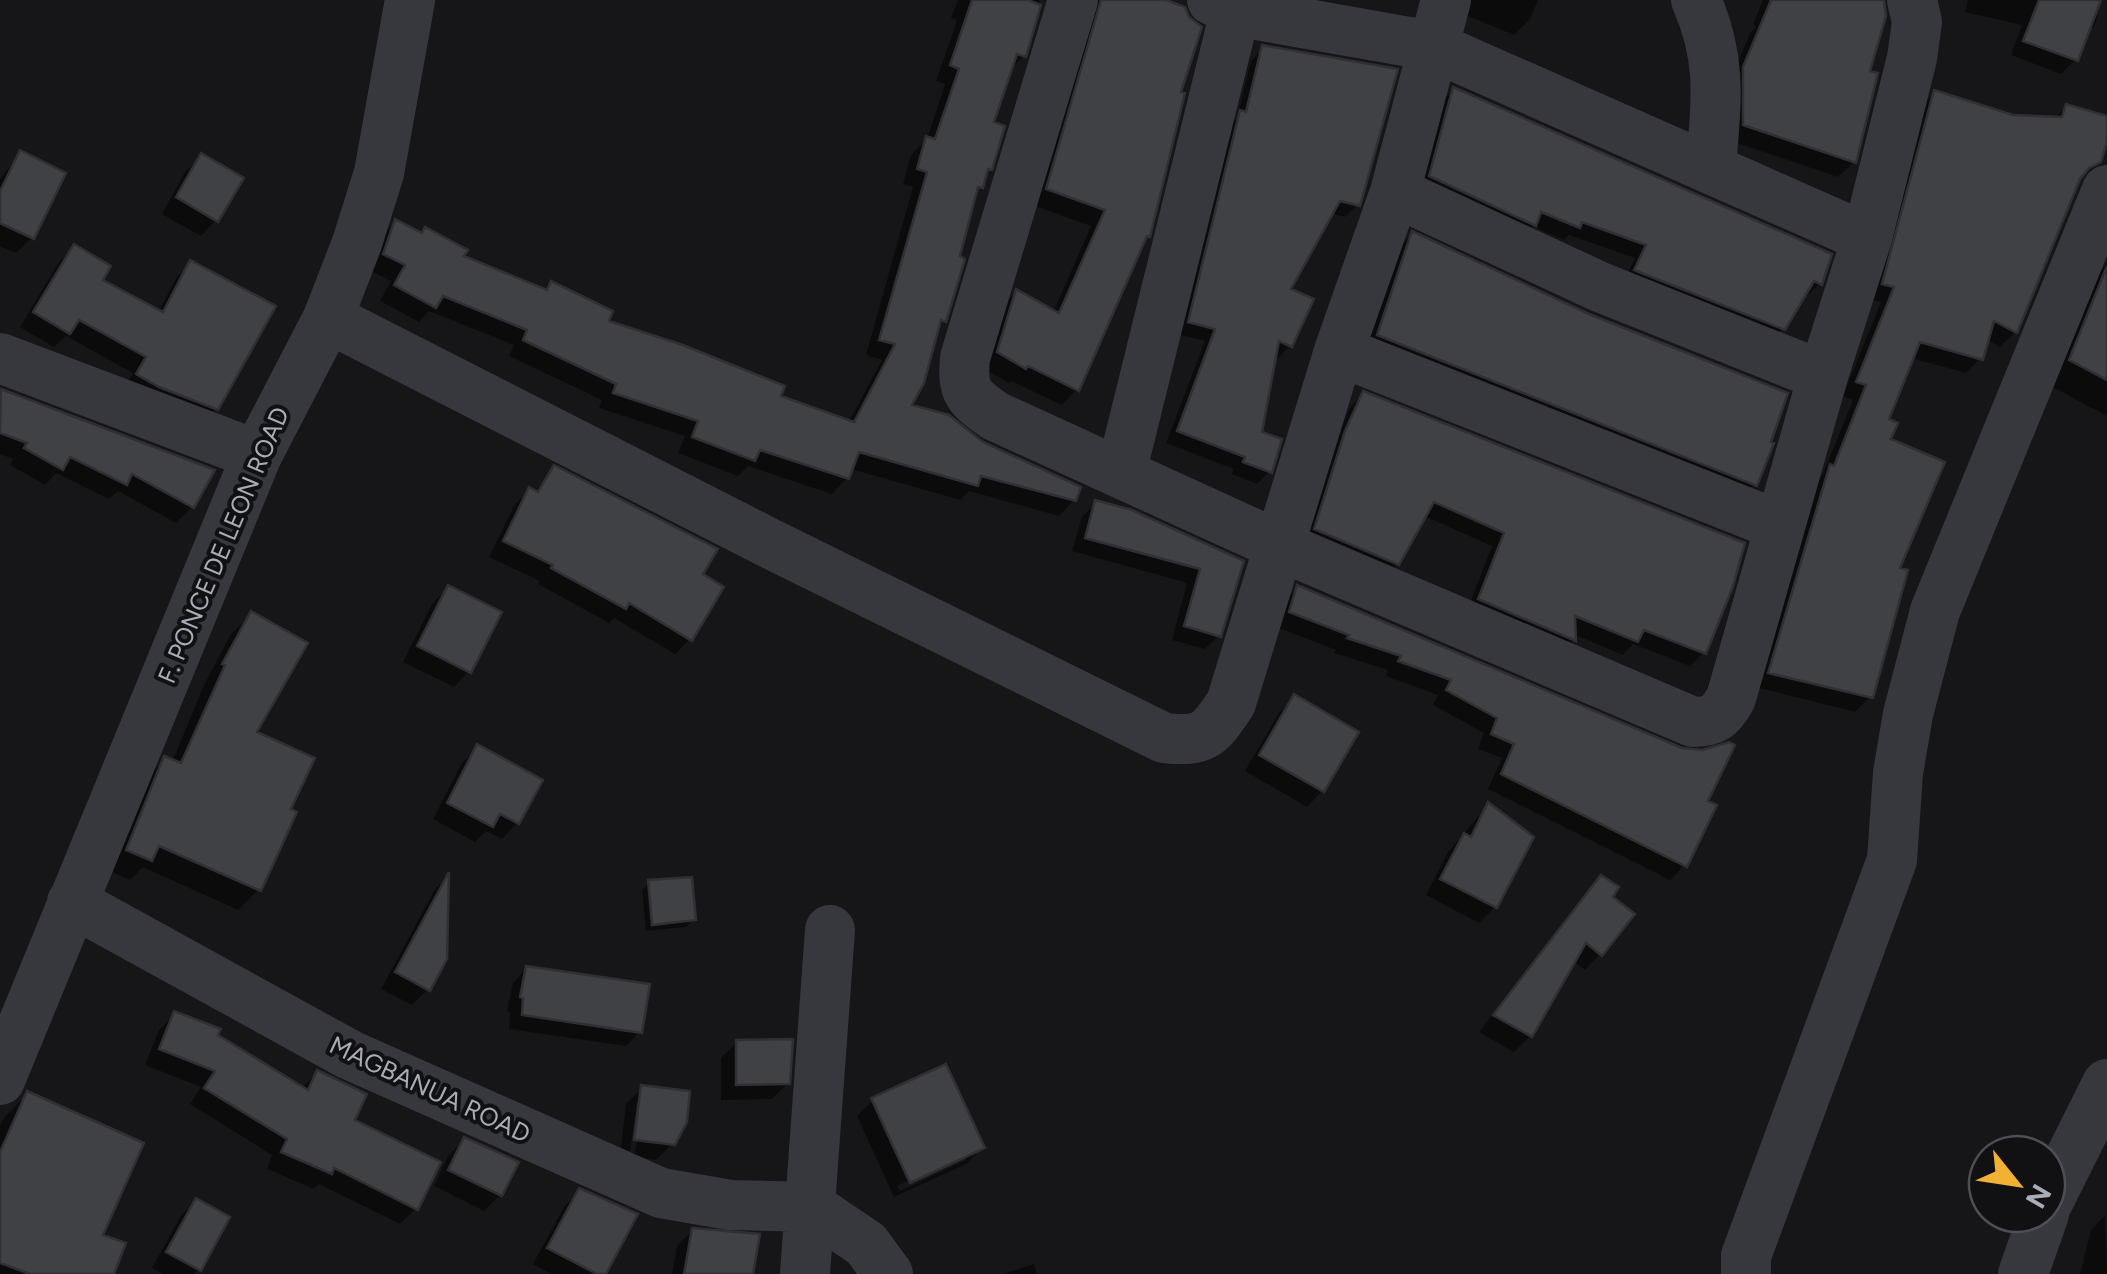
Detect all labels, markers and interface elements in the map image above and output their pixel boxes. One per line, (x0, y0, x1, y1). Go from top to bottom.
street label: F. PONCE DE LEON ROAD (151, 402, 295, 688)
street label: MAGBANUA ROAD (325, 1029, 535, 1149)
north arrow (1967, 1134, 2067, 1234)
text: N (2019, 1179, 2059, 1214)

